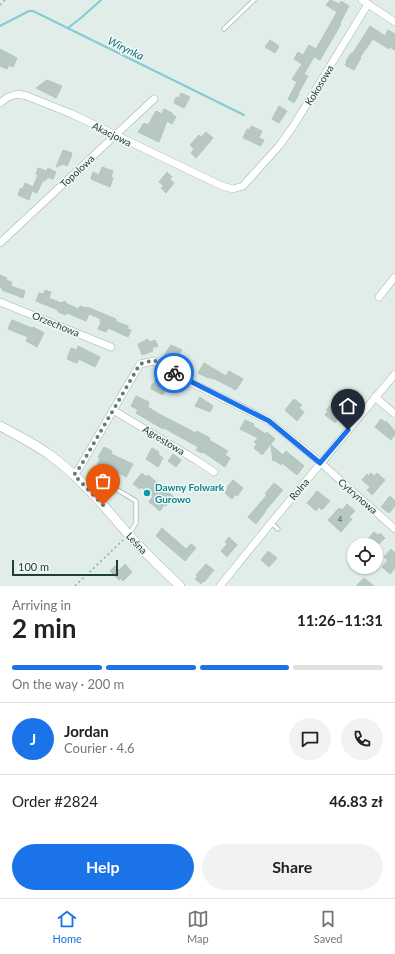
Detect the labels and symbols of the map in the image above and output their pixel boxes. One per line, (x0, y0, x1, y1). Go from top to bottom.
water label: Wirynka (106, 34, 146, 62)
street label: Kokosowa (302, 63, 336, 107)
street label: Akacjowa (90, 119, 134, 149)
street label: Topolowa (57, 152, 97, 190)
street label: Orzechowa (31, 309, 81, 339)
courier (154, 353, 194, 393)
pin (331, 389, 365, 430)
street label: Agrestowa (141, 423, 187, 457)
pin (86, 464, 120, 505)
street label: Rolna (287, 476, 311, 502)
street label: Cytrynowa (336, 476, 380, 516)
place label: Dawny Folwark Gurowo (155, 481, 225, 505)
marker: Dawny Folwark Gurowo (142, 488, 152, 498)
house number: 4 (338, 514, 343, 524)
street label: Leśna (124, 530, 150, 556)
scale bar (12, 558, 118, 577)

